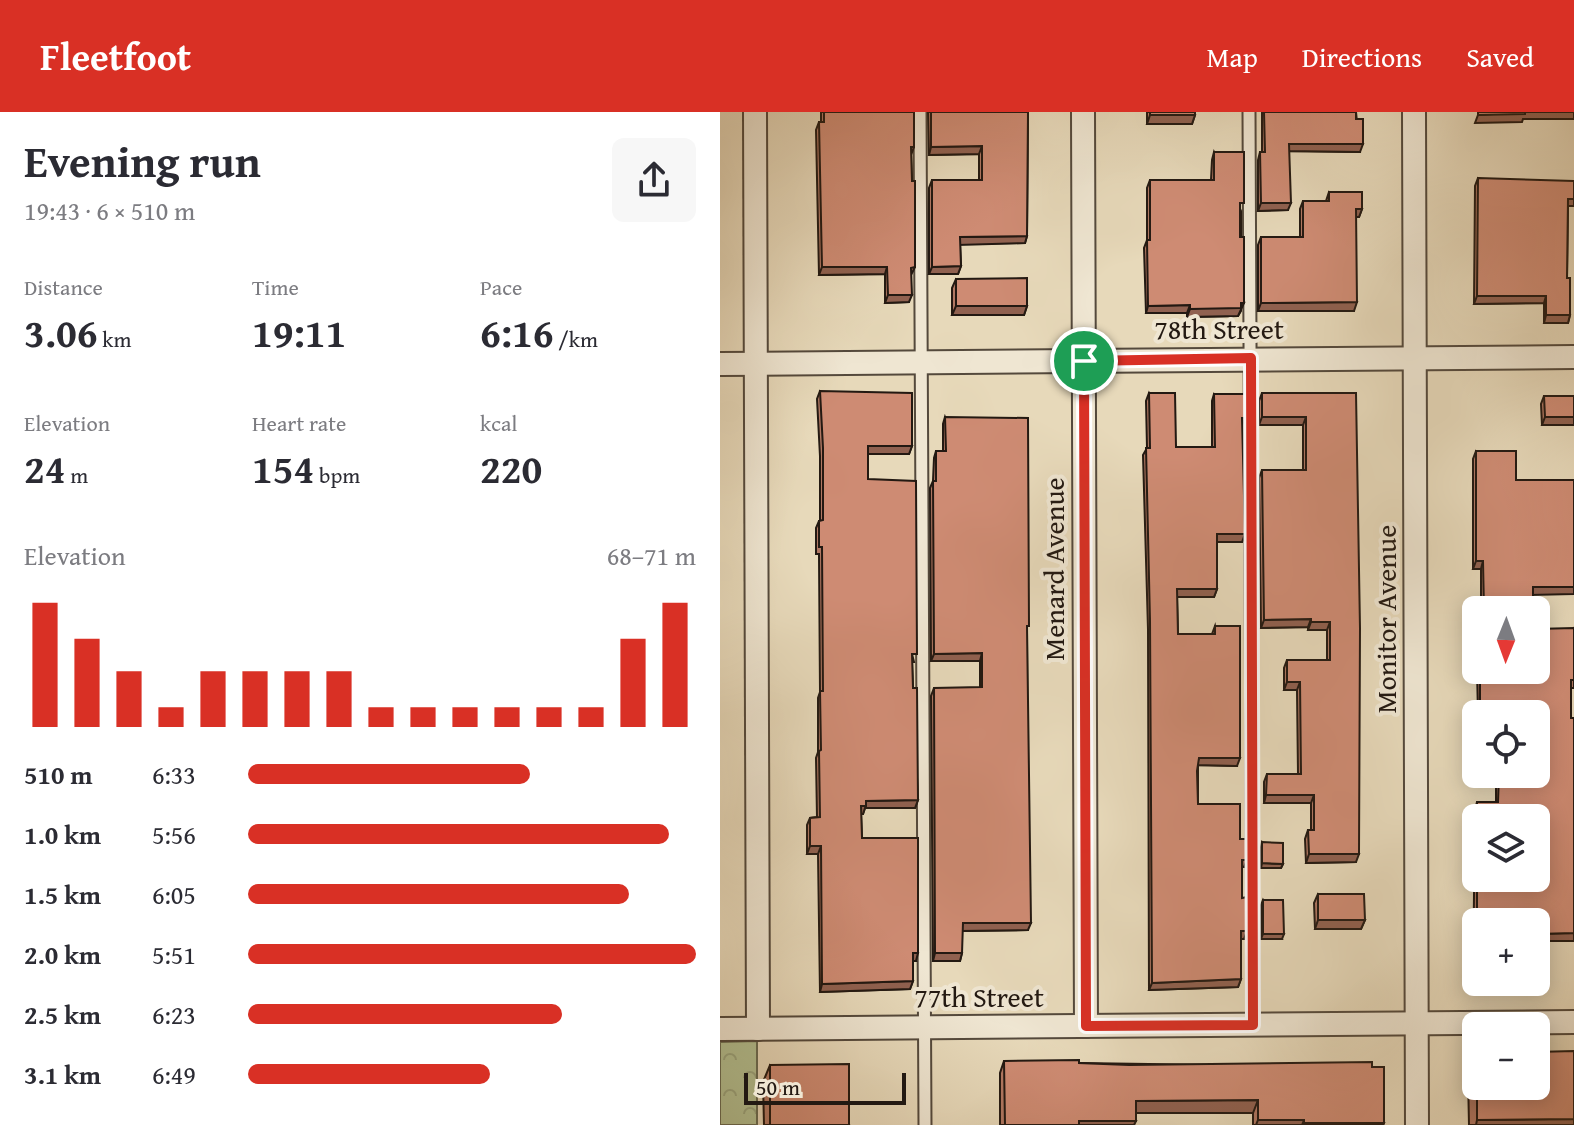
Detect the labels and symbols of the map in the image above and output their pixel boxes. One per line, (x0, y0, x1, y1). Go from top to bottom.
street label: 78th Street (1154, 308, 1284, 349)
pin (1050, 327, 1118, 395)
street label: Menard Avenue (1033, 477, 1074, 661)
street label: Monitor Avenue (1365, 525, 1406, 713)
north arrow (1462, 596, 1550, 684)
street label: 77th Street (914, 976, 1044, 1017)
scale bar (744, 1069, 906, 1105)

